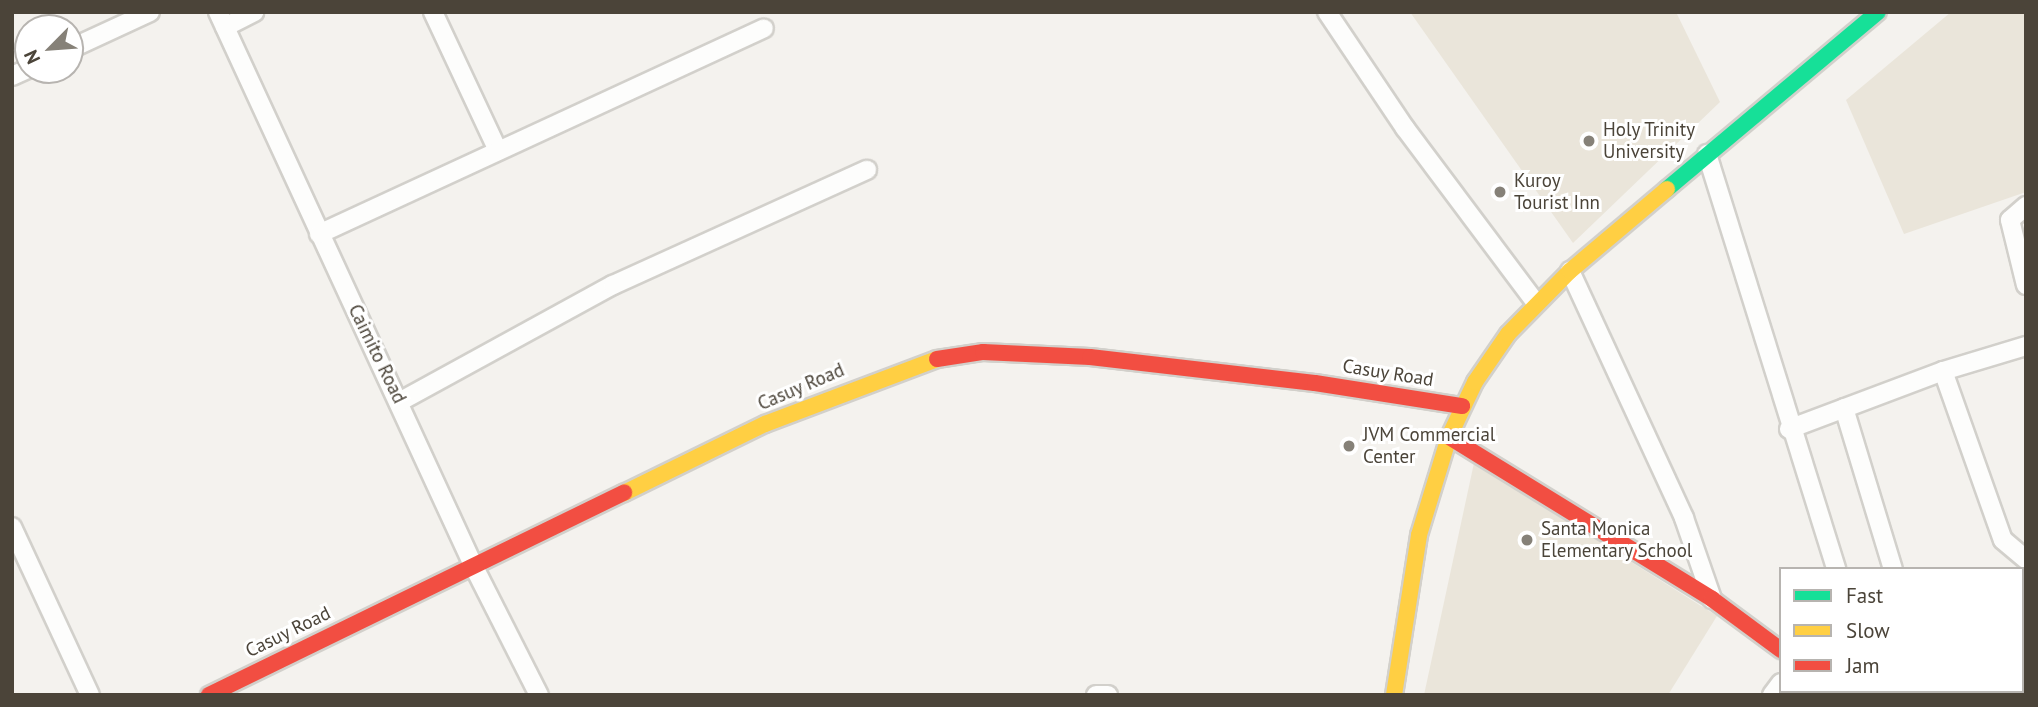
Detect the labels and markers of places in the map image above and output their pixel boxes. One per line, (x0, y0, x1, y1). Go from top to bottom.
place label: Holy Trinity University (1603, 119, 1696, 163)
marker: Holy Trinity University (1581, 133, 1597, 149)
place label: Kuroy Tourist Inn (1514, 170, 1600, 214)
marker: Kuroy Tourist Inn (1492, 184, 1508, 200)
place label: JVM Commercial Center (1363, 424, 1495, 468)
marker: JVM Commercial Center (1341, 438, 1357, 454)
place label: Santa Monica Elementary School (1541, 518, 1693, 562)
marker: Santa Monica Elementary School (1519, 532, 1535, 548)

